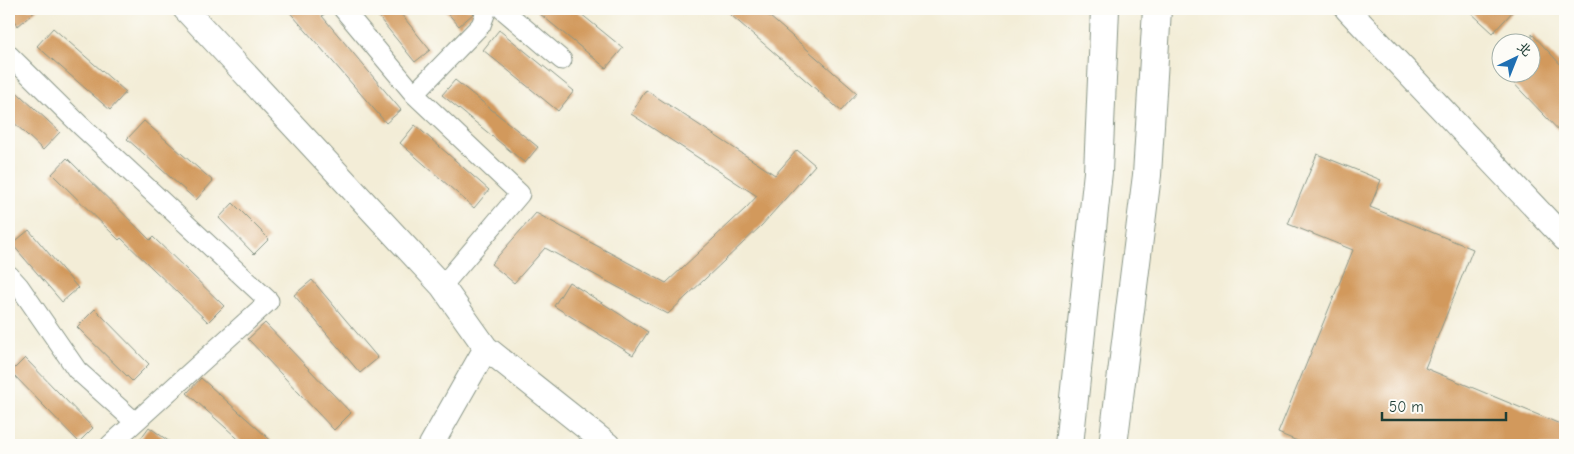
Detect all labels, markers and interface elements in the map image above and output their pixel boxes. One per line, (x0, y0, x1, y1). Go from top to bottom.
north arrow (1492, 32, 1542, 82)
text: 北 (1514, 38, 1535, 60)
scale bar (1382, 389, 1505, 421)
text: 50 m (1389, 398, 1424, 416)

